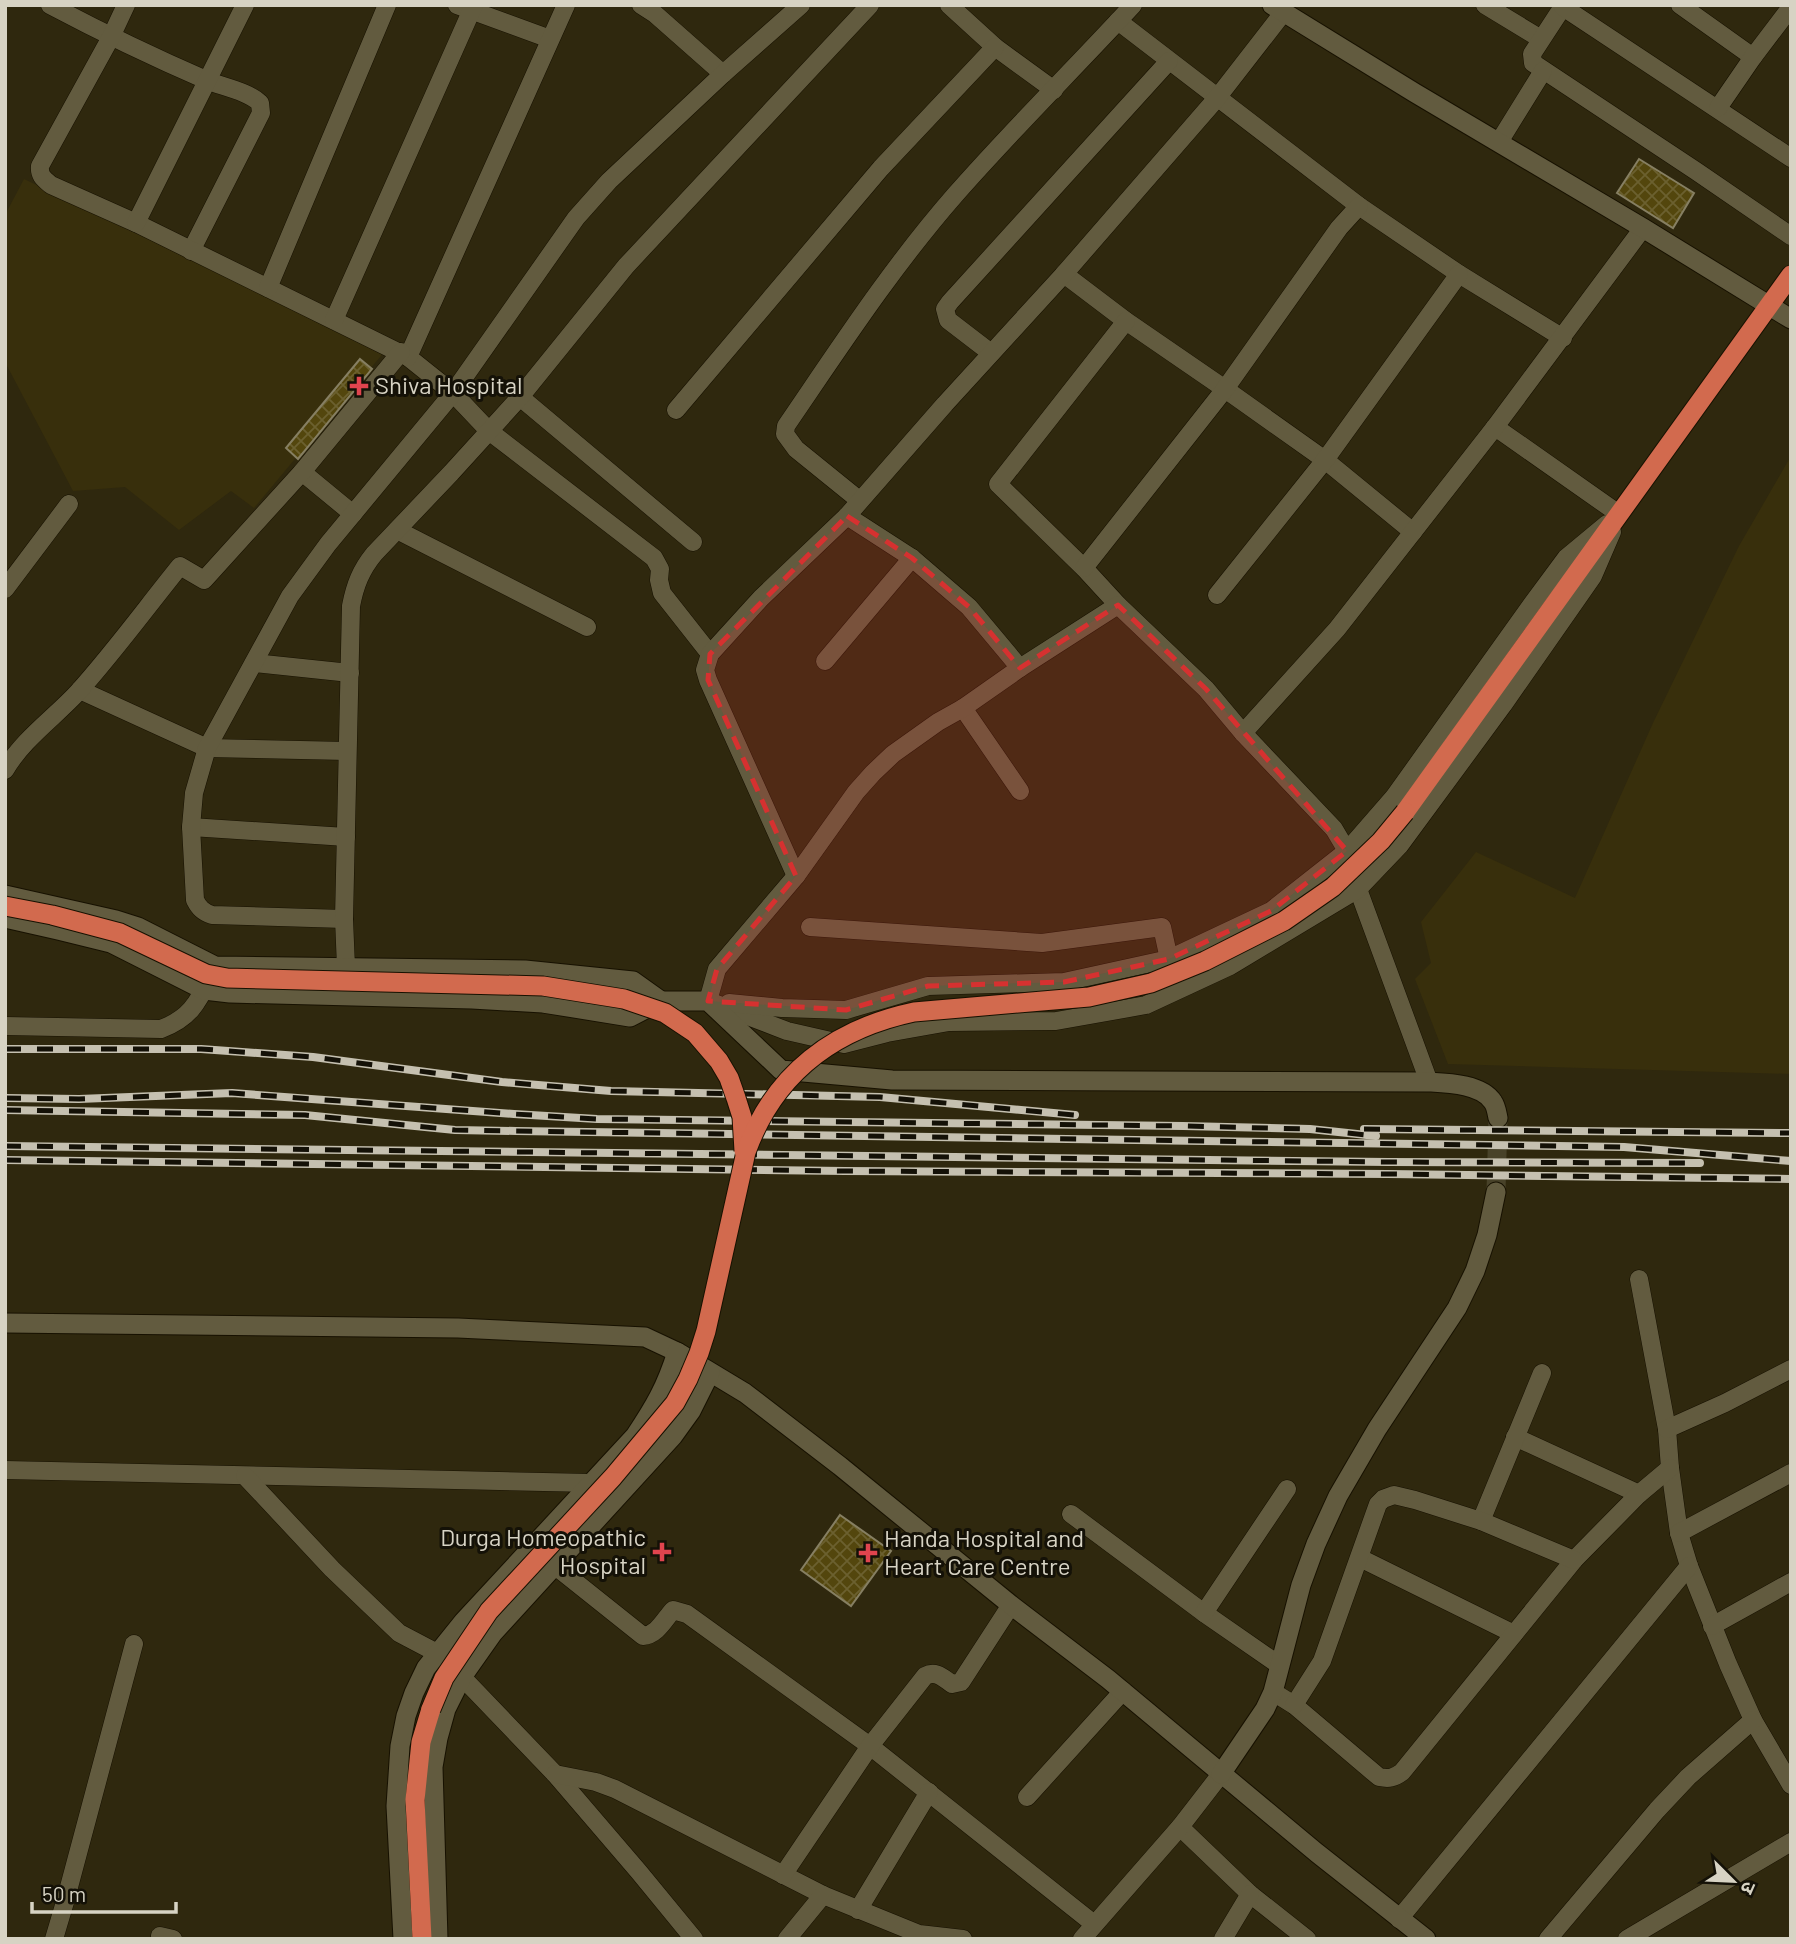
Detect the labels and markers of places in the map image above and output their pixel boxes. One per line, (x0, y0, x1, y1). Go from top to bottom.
place label: Shiva Hospital (375, 370, 522, 399)
marker: Shiva Hospital (349, 376, 369, 396)
place label: Durga Homeopathic Hospital (440, 1522, 646, 1579)
place label: Handa Hospital and Heart Care Centre (884, 1523, 1084, 1580)
marker: Durga Homeopathic Hospital (652, 1542, 672, 1562)
marker: Handa Hospital and Heart Care Centre (858, 1543, 878, 1563)

